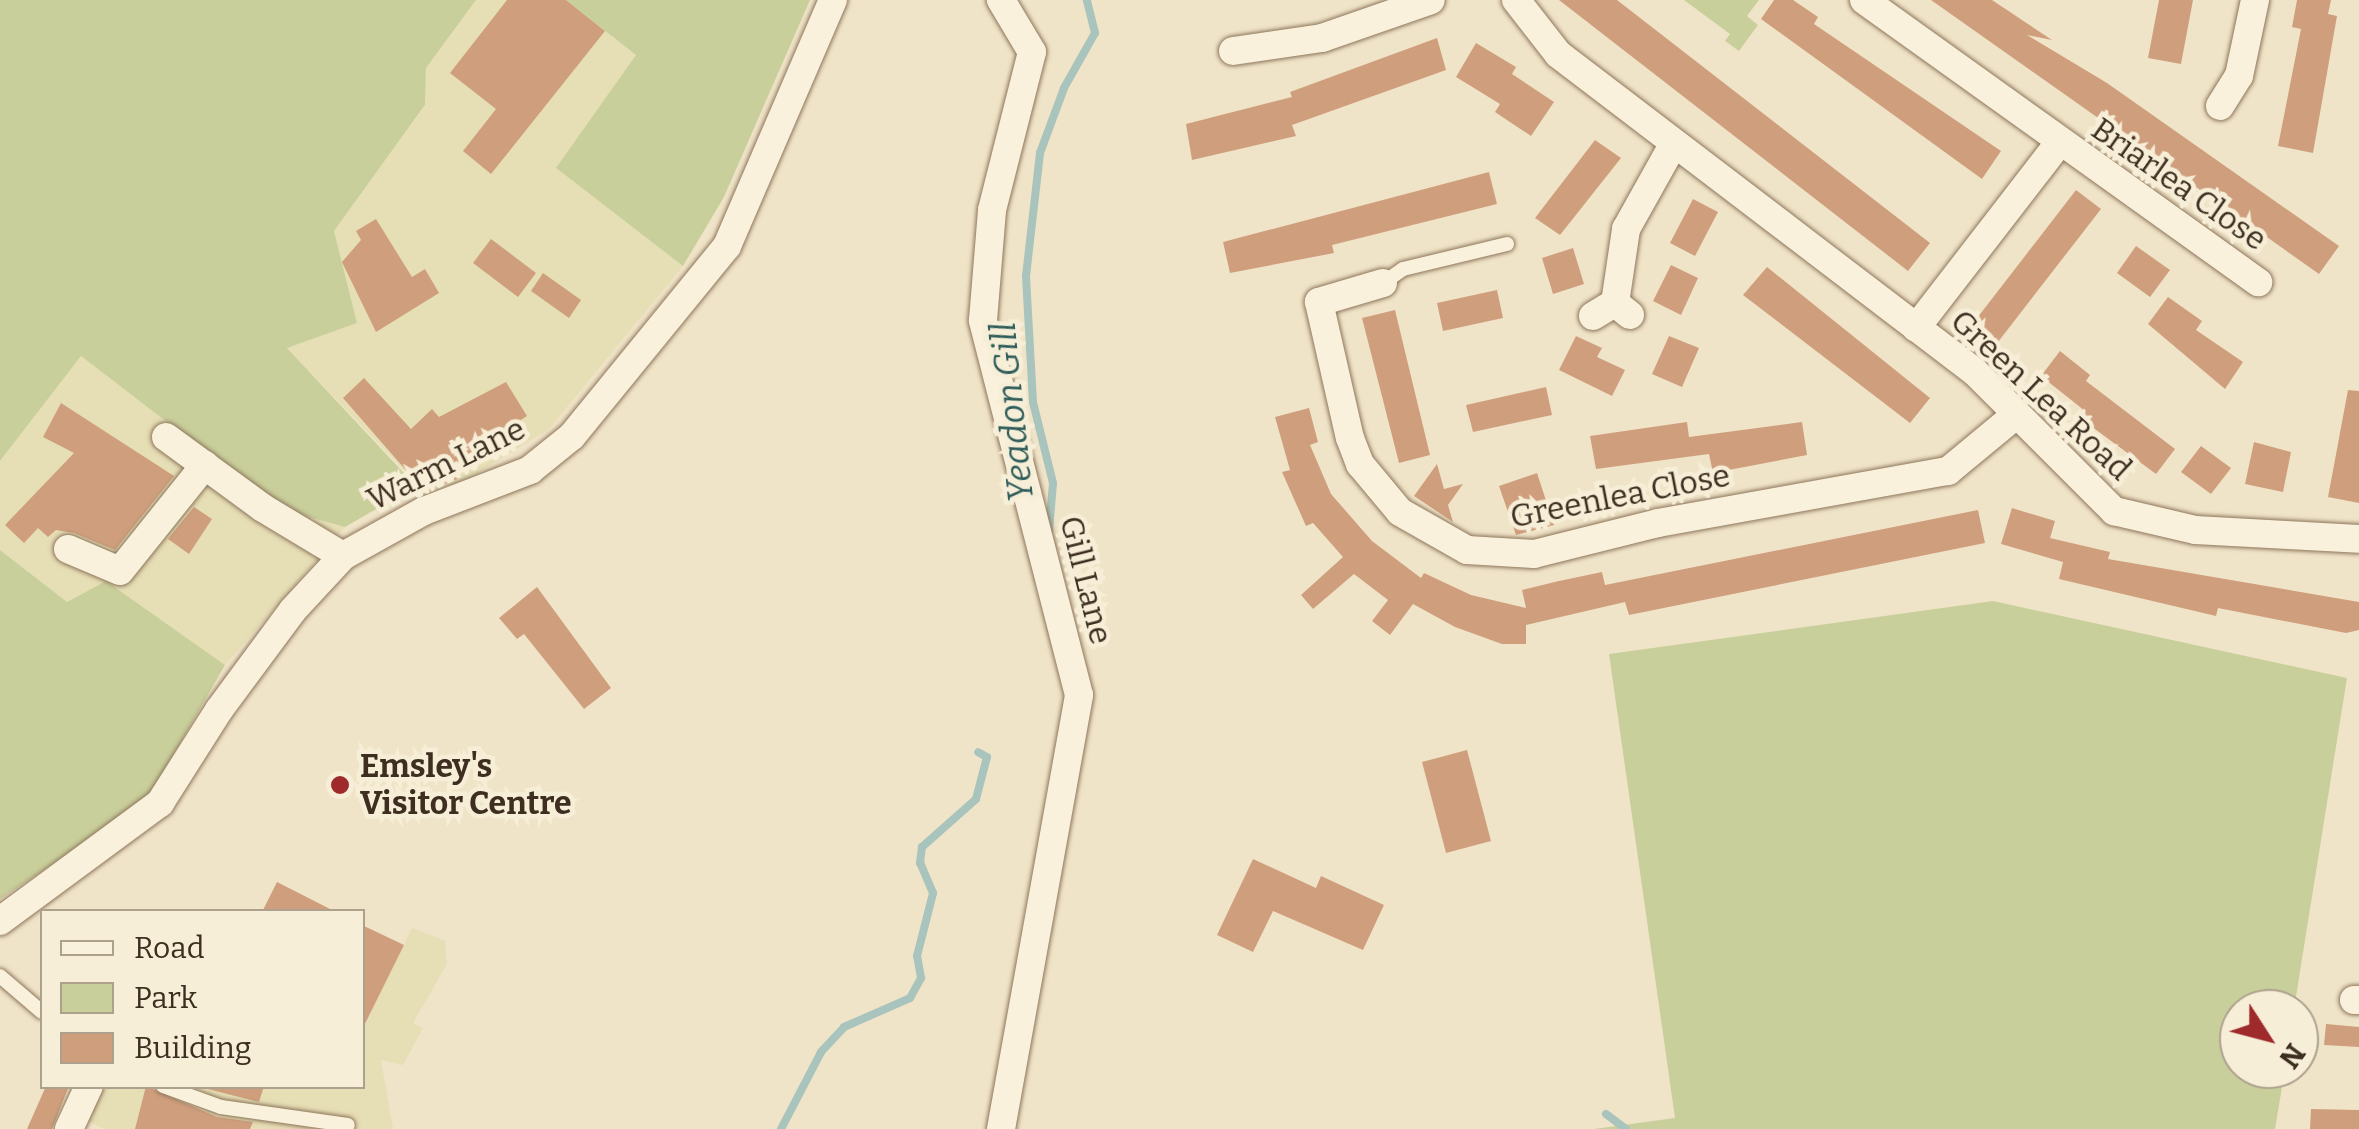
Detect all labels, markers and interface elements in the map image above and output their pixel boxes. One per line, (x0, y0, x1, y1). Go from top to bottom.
street label: Briarlea Close (2084, 110, 2274, 258)
street label: Green Lea Road (1943, 302, 2139, 488)
water label: Yeadon Gill (982, 320, 1042, 504)
street label: Warm Lane (361, 409, 531, 519)
street label: Greenlea Close (1507, 456, 1733, 536)
street label: Gill Lane (1052, 512, 1120, 648)
place label: Emsley's Visitor Centre (360, 748, 571, 823)
marker: Emsley's Visitor Centre (329, 774, 351, 796)
legend (40, 909, 365, 1089)
text: Road (134, 930, 205, 966)
text: Park (134, 980, 197, 1016)
north arrow (2219, 989, 2319, 1089)
text: Building (134, 1030, 252, 1066)
text: N (2272, 1037, 2312, 1074)

